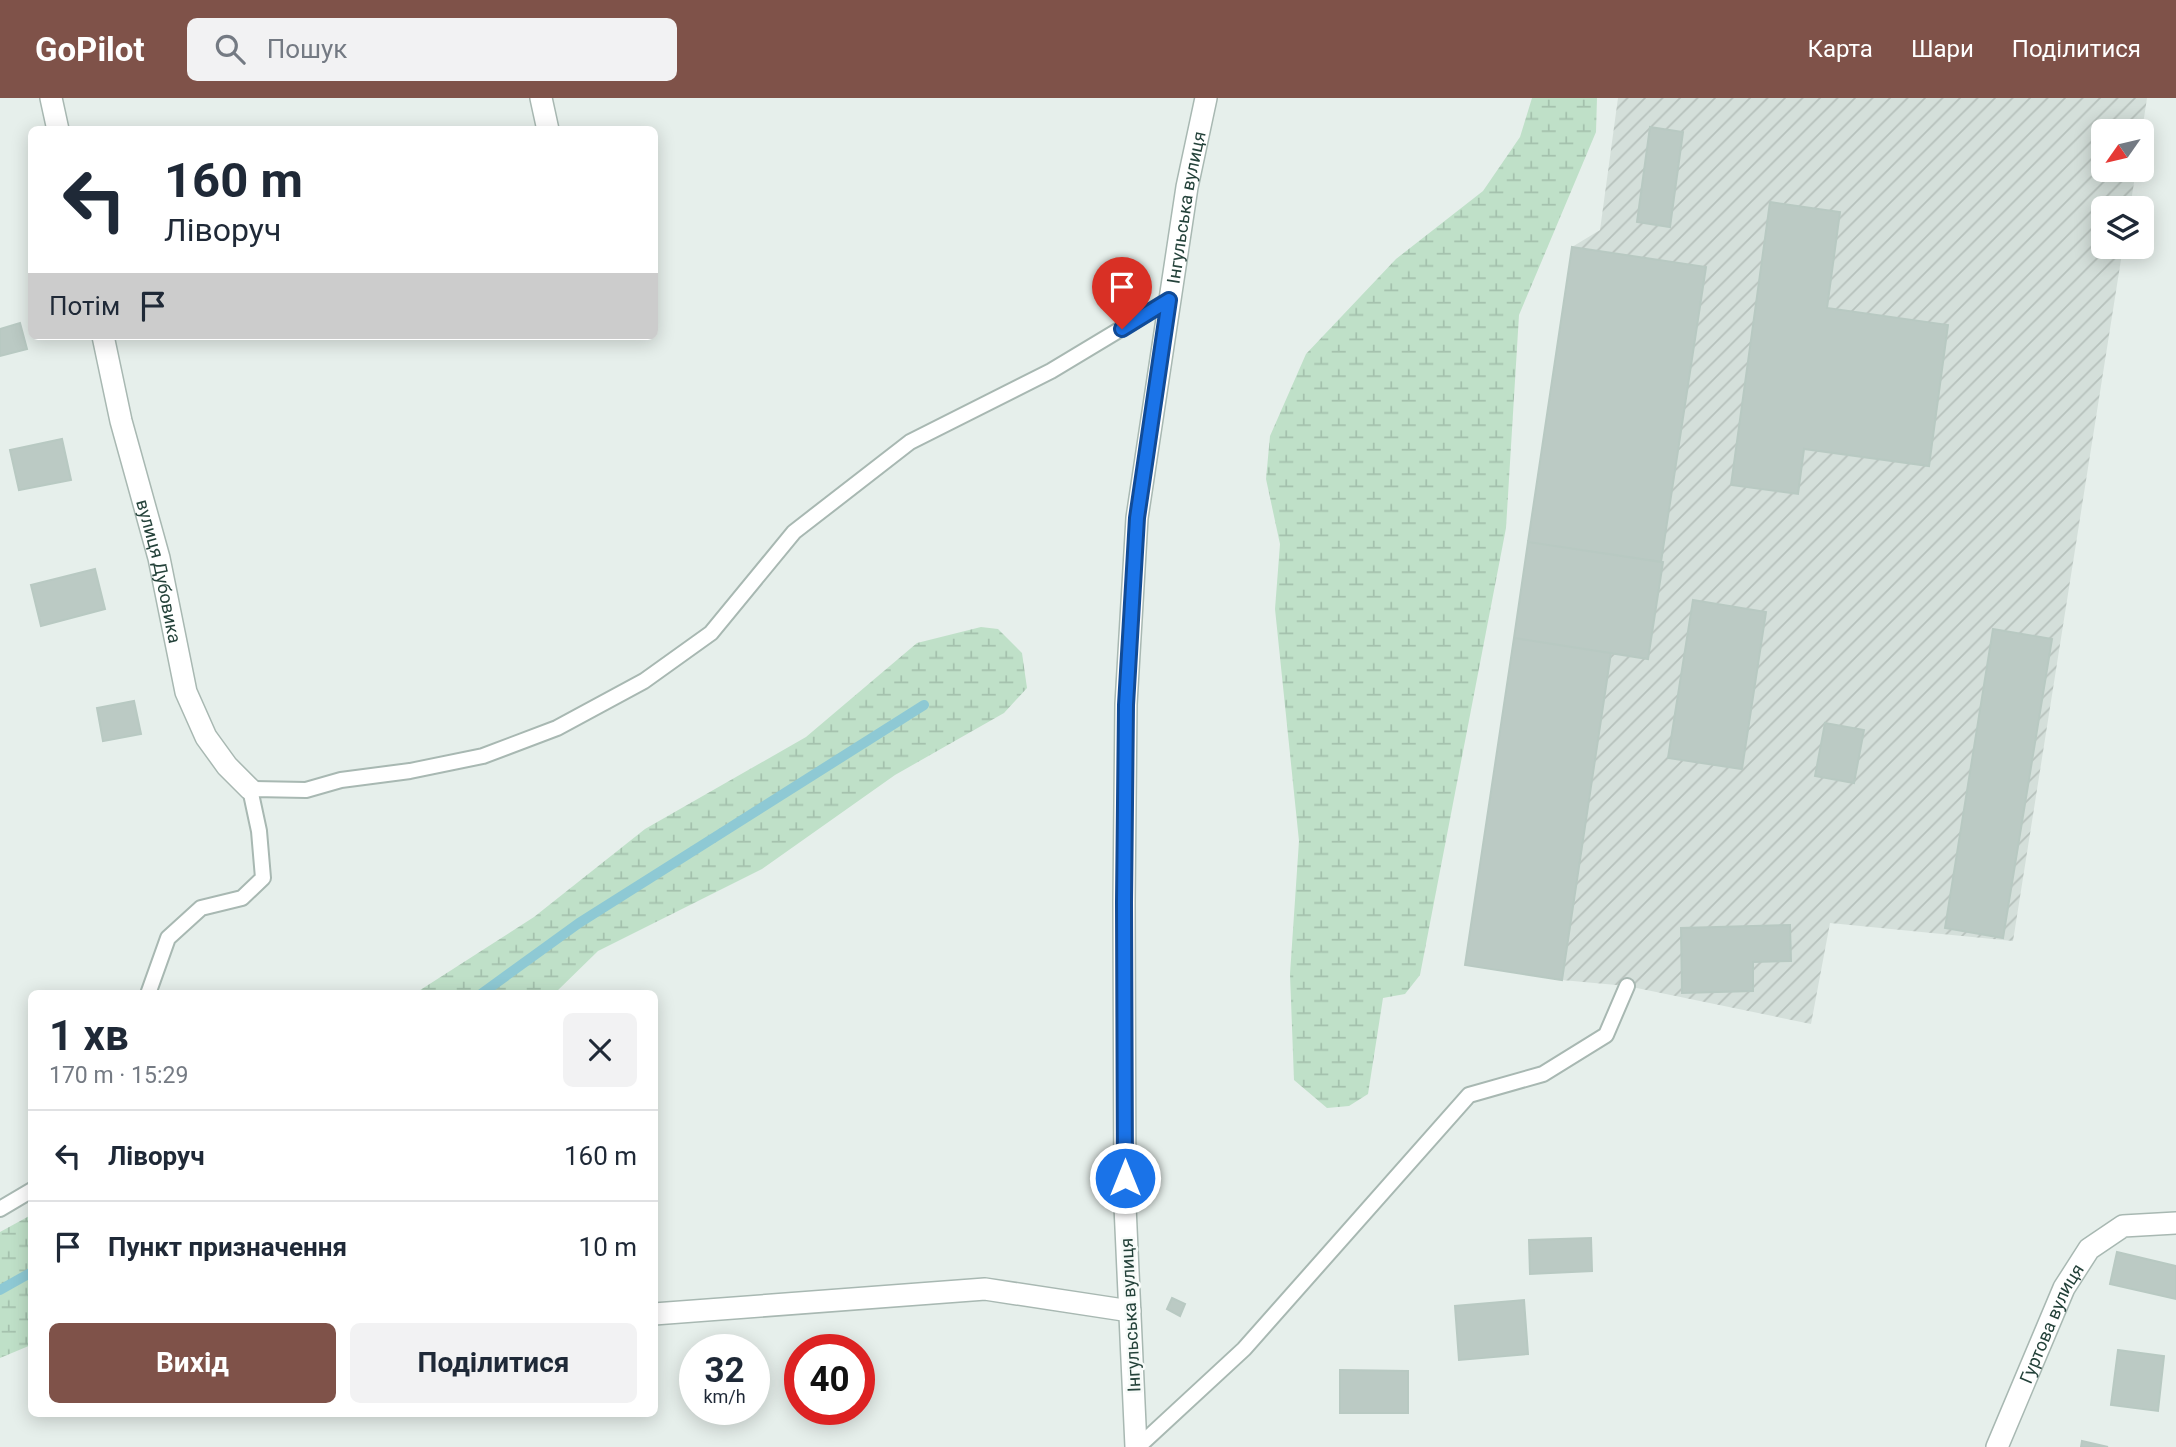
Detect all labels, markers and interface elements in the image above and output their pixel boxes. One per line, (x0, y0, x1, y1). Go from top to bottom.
search box (187, 18, 677, 81)
text: GoPilot (35, 30, 145, 69)
icon: search (211, 30, 249, 68)
text: Пошук (267, 34, 347, 64)
text: Карта (1807, 35, 1873, 63)
text: Шари (1911, 35, 1974, 63)
text: Поділитися (2012, 35, 2141, 63)
north arrow (2091, 119, 2154, 182)
map controls (2091, 119, 2154, 259)
street label: Інгульська вулиця (1162, 129, 1209, 285)
text: 160 m (164, 152, 303, 209)
icon: left (49, 154, 140, 245)
button: layers (2091, 196, 2154, 259)
text: Ліворуч (164, 211, 281, 249)
pin (1092, 257, 1152, 329)
icon: arrive (1103, 268, 1141, 306)
icon: arrive (134, 287, 172, 325)
text: Потім (49, 291, 120, 321)
street label: вулиця Дубовика (133, 497, 186, 645)
text: 1 хв (49, 1011, 129, 1060)
button: close (563, 1013, 637, 1087)
text: 170 m · 15:29 (49, 1062, 188, 1089)
icon: left (49, 1137, 87, 1175)
text: Ліворуч (108, 1141, 205, 1171)
text: 160 m (564, 1141, 637, 1171)
position arrow (1088, 1141, 1162, 1215)
icon: arrive (49, 1228, 87, 1266)
text: Пункт призначення (108, 1232, 347, 1262)
text: 10 m (579, 1232, 637, 1262)
street label: Інгульська вулиця (1115, 1237, 1145, 1393)
street label: Гуртова вулиця (2015, 1259, 2088, 1386)
button: Вихід (49, 1323, 336, 1403)
button: Поділитися (350, 1323, 637, 1403)
speed limit sign: 40 (784, 1334, 875, 1425)
text: 32 (704, 1350, 745, 1391)
text: km/h (703, 1386, 746, 1407)

